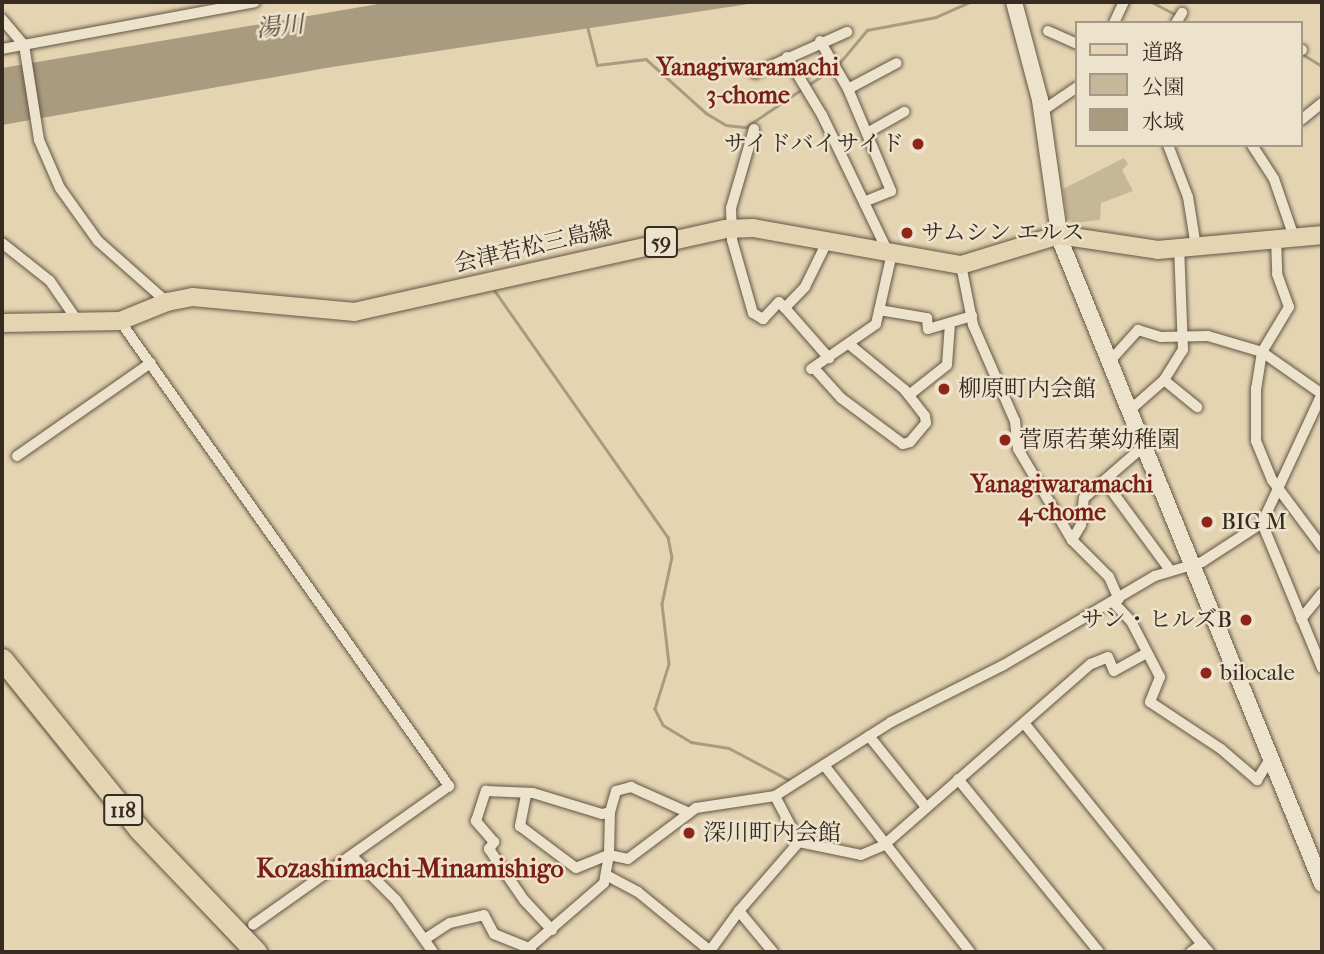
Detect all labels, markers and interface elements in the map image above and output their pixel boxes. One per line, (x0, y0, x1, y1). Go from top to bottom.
water label: 湯川 (255, 10, 305, 44)
legend (1076, 21, 1303, 147)
text: 道路 (1142, 40, 1184, 64)
district label: Yanagiwaramachi 3-chome (657, 54, 839, 110)
text: 公園 (1142, 75, 1184, 99)
text: 水域 (1142, 110, 1184, 134)
place label: サイドバイサイド (720, 130, 904, 158)
marker: サイドバイサイド (910, 136, 926, 152)
street label: 会津若松三島線 (451, 215, 615, 279)
place label: サムシン エルス (921, 219, 1087, 247)
road number: 59 (644, 224, 678, 260)
marker: サムシン エルス (899, 225, 915, 241)
place label: 柳原町内会館 (958, 375, 1096, 403)
marker: 柳原町内会館 (936, 381, 952, 397)
place label: 菅原若葉幼稚園 (1019, 426, 1180, 454)
marker: 菅原若葉幼稚園 (997, 432, 1013, 448)
district label: Yanagiwaramachi 4-chome (971, 471, 1153, 527)
place label: BIG M (1221, 508, 1287, 536)
marker: BIG M (1199, 514, 1215, 530)
place label: サン・ヒルズB (1079, 606, 1232, 634)
marker: サン・ヒルズB (1238, 612, 1254, 628)
place label: bilocale (1220, 659, 1295, 687)
marker: bilocale (1198, 665, 1214, 681)
road number: 118 (102, 792, 144, 828)
place label: 深川町内会館 (703, 819, 841, 847)
marker: 深川町内会館 (681, 825, 697, 841)
district label: Kozashimachi-Minamishigo (256, 853, 564, 885)

